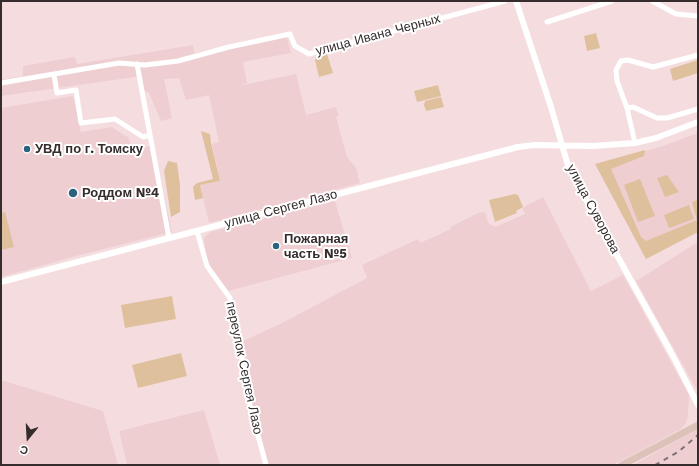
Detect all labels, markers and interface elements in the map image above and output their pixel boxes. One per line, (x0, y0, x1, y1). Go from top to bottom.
street label: улица Ивана Черных (314, 11, 442, 59)
place label: УВД по г. Томску (35, 141, 143, 157)
marker: УВД по г. Томску (22, 144, 32, 154)
street label: улица Суворова (563, 162, 623, 256)
place label: Роддом №4 (82, 185, 159, 201)
street label: улица Сергея Лазо (223, 186, 339, 232)
marker: Роддом №4 (67, 187, 79, 199)
place label: Пожарная часть №5 (284, 231, 348, 262)
marker: Пожарная часть №5 (271, 241, 281, 251)
street label: переулок Сергея Лазо (222, 300, 266, 436)
north arrow (8, 418, 48, 458)
text: С (18, 442, 30, 457)

